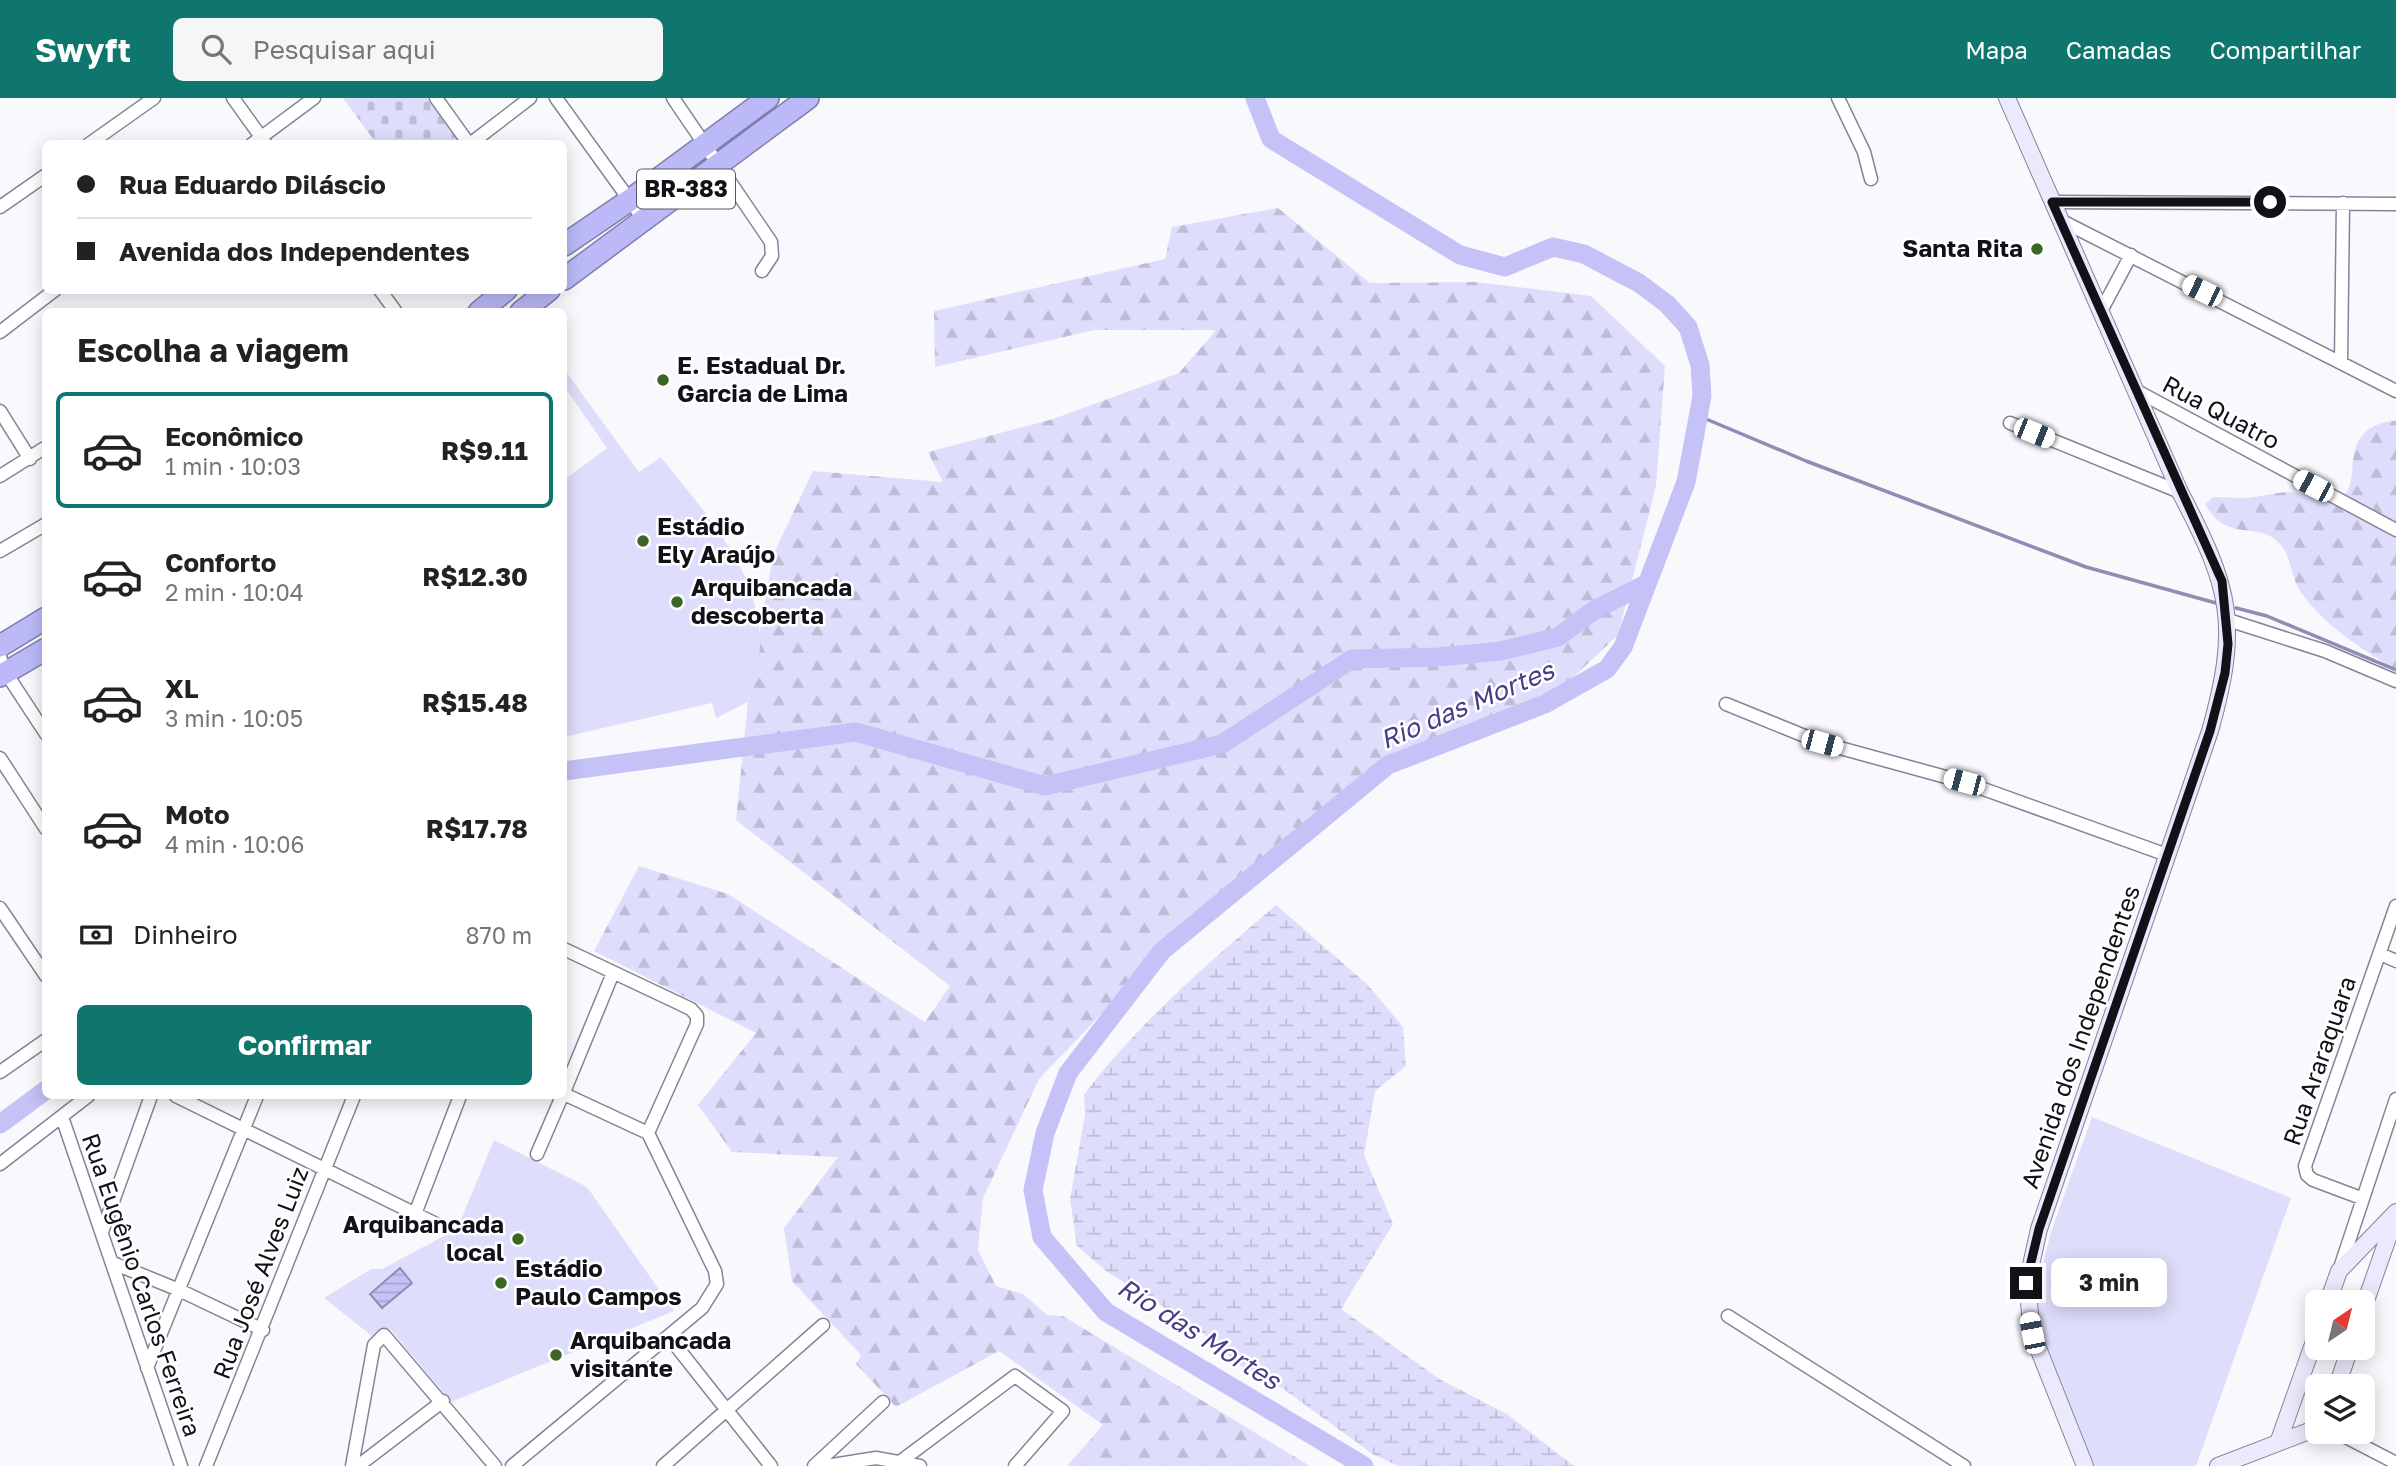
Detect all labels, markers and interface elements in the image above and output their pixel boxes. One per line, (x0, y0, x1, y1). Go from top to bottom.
search box (173, 18, 663, 81)
text: Swyft (35, 30, 131, 69)
icon: search (197, 30, 235, 68)
text: Pesquisar aqui (253, 34, 436, 65)
text: Mapa (1965, 35, 2028, 64)
text: Camadas (2066, 35, 2171, 64)
text: Compartilhar (2209, 35, 2361, 64)
text: Rua Eduardo Diláscio (119, 169, 386, 200)
road number: BR-383 (637, 170, 735, 208)
route start (2254, 186, 2286, 218)
place label: Santa Rita (1902, 233, 2023, 262)
text: Avenida dos Independentes (119, 236, 470, 267)
marker: Santa Rita (2029, 241, 2045, 257)
car (2179, 272, 2226, 310)
text: Escolha a viagem (77, 331, 349, 369)
place label: E. Estadual Dr. Garcia de Lima (677, 350, 848, 407)
street label: Rua Quatro (2158, 369, 2285, 455)
marker: E. Estadual Dr. Garcia de Lima (655, 372, 671, 388)
car (2011, 415, 2058, 451)
icon: car (81, 419, 144, 482)
text: Econômico (165, 421, 303, 452)
text: R$9.11 (441, 435, 528, 466)
text: 1 min · 10:03 (165, 452, 301, 480)
car (2290, 467, 2337, 505)
place label: Estádio Ely Araújo (657, 511, 775, 568)
marker: Estádio Ely Araújo (635, 533, 651, 549)
icon: car (81, 545, 144, 608)
text: Conforto (165, 547, 276, 578)
text: R$12.30 (422, 561, 528, 592)
place label: Arquibancada descoberta (691, 572, 852, 629)
text: 2 min · 10:04 (165, 578, 304, 606)
marker: Arquibancada descoberta (669, 594, 685, 610)
water label: Rio das Mortes (1375, 654, 1559, 755)
icon: car (81, 671, 144, 734)
text: XL (165, 673, 199, 704)
text: R$15.48 (422, 687, 528, 718)
text: 3 min · 10:05 (165, 704, 303, 732)
car (1799, 727, 1846, 759)
car (1941, 766, 1988, 798)
icon: car (81, 797, 144, 860)
text: Moto (165, 799, 230, 830)
text: R$17.78 (426, 813, 528, 844)
text: 4 min · 10:06 (165, 830, 304, 858)
street label: Avenida dos Independentes (2014, 881, 2145, 1192)
icon: cash (77, 916, 115, 954)
text: Dinheiro (133, 919, 238, 950)
text: 870 m (465, 921, 532, 949)
street label: Rua Araraquara (2276, 972, 2361, 1149)
button: Confirmar (77, 1005, 532, 1085)
street label: Rua Eugênio Carlos Ferreira (77, 1129, 208, 1440)
street label: Rua José Alves Luiz (206, 1162, 313, 1383)
place label: Arquibancada local (343, 1209, 504, 1266)
marker: Arquibancada local (510, 1231, 526, 1247)
place label: Estádio Paulo Campos (515, 1253, 682, 1310)
callout: 3 min (2050, 1258, 2166, 1308)
route end (2010, 1267, 2042, 1299)
text: 3 min (2079, 1268, 2139, 1296)
water label: Rio das Mortes (1112, 1271, 1287, 1397)
marker: Estádio Paulo Campos (493, 1275, 509, 1291)
north arrow (2305, 1290, 2375, 1360)
map controls (2305, 1290, 2375, 1444)
car (2018, 1310, 2047, 1356)
place label: Arquibancada visitante (570, 1325, 731, 1382)
marker: Arquibancada visitante (548, 1347, 564, 1363)
button: layers (2305, 1374, 2375, 1444)

